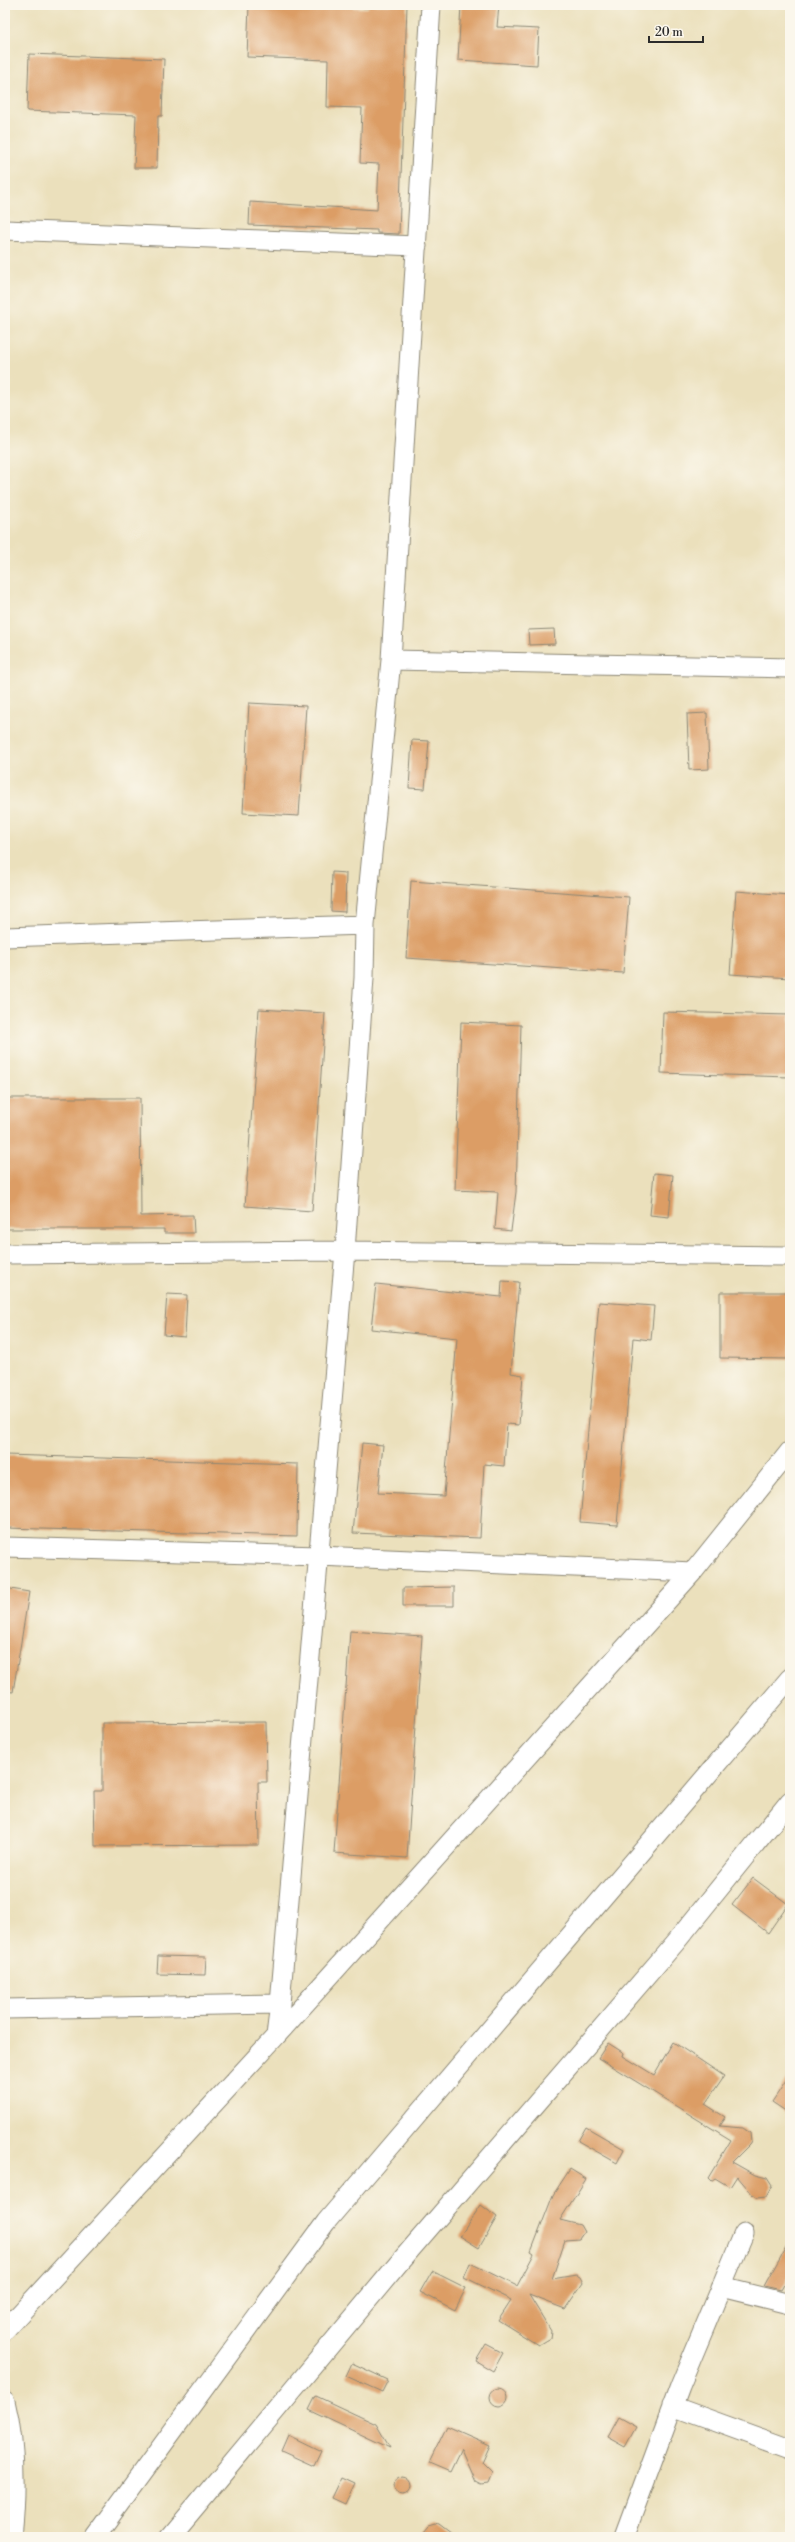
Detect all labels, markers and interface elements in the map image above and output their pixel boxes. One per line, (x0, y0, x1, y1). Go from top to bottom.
scale bar (649, 18, 703, 44)
text: 20 m (655, 25, 683, 40)

